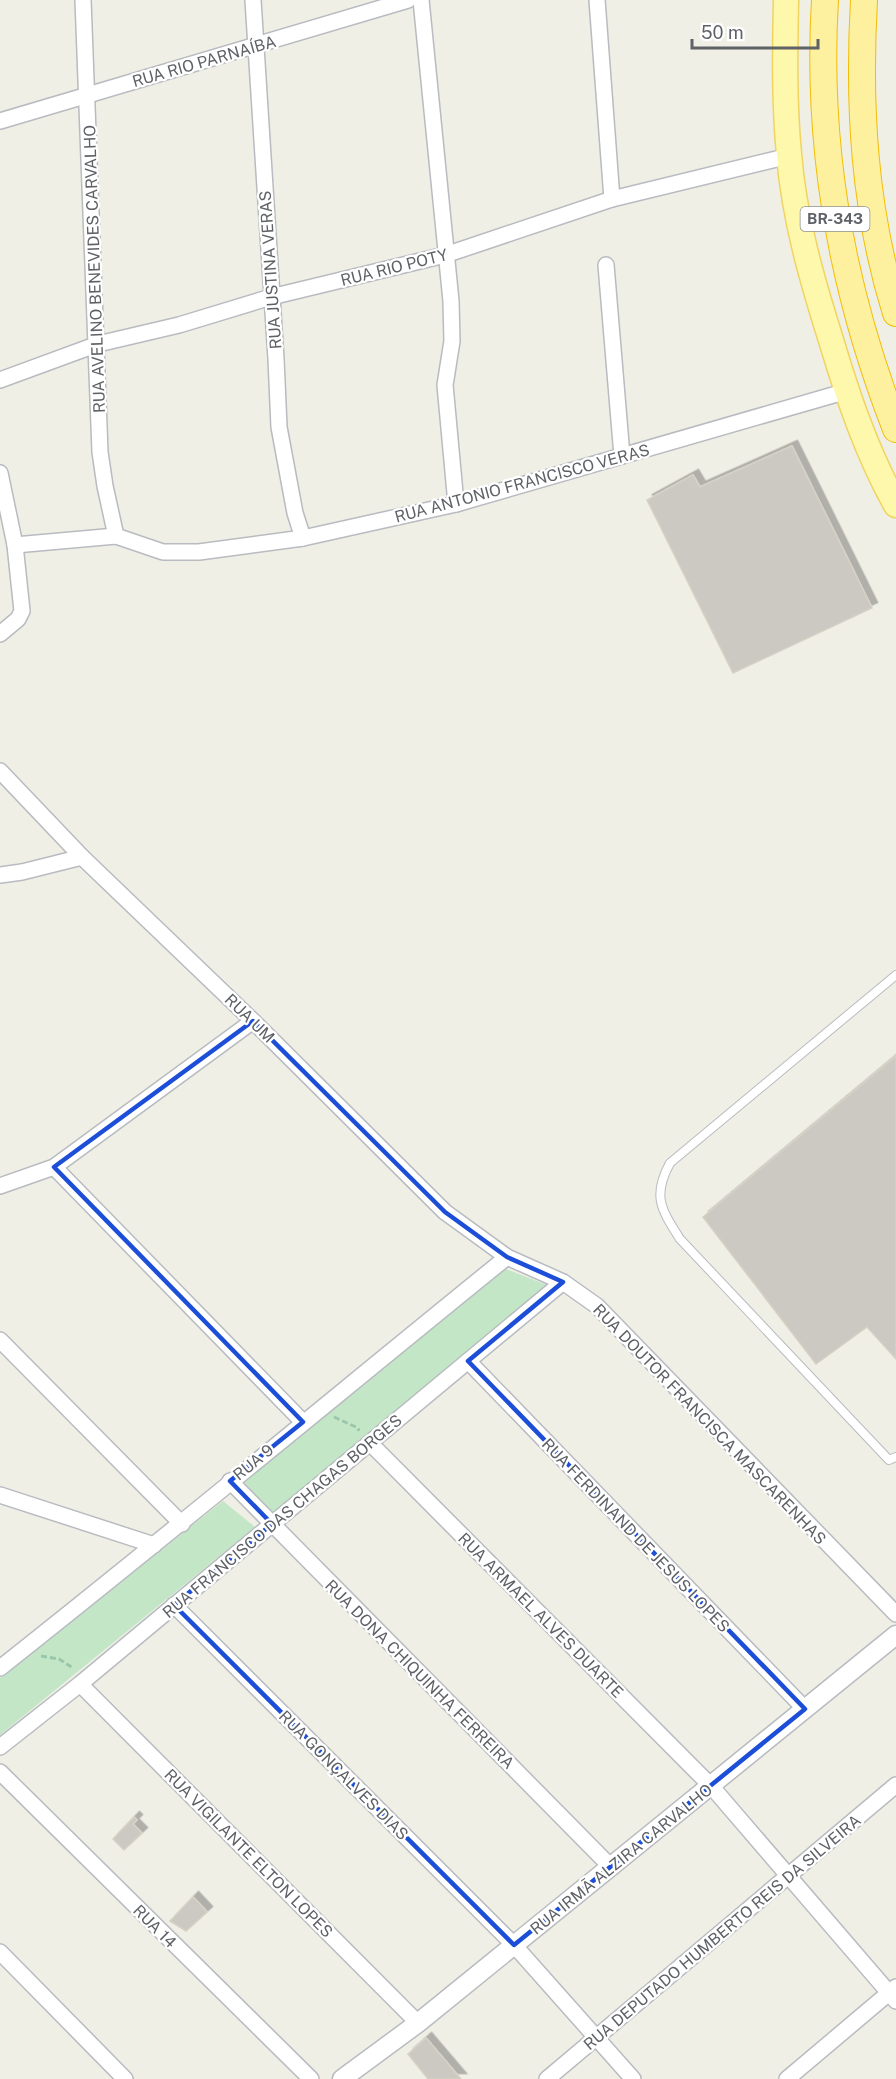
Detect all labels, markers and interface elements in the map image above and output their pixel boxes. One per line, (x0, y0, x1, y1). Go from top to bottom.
scale bar (692, 12, 818, 50)
text: 50 m (701, 22, 744, 43)
street label: RUA RIO PARNAÍBA (130, 31, 278, 91)
street label: RUA AVELINO BENEVIDES CARVALHO (80, 125, 109, 413)
street label: RUA JUSTINA VERAS (255, 190, 286, 350)
road number: BR-343 (800, 207, 870, 231)
street label: RUA RIO POTY (339, 245, 450, 290)
street label: RUA ANTONIO FRANCISCO VERAS (393, 440, 652, 527)
street label: RUA UM (221, 990, 278, 1047)
street label: RUA DOUTOR FRANCISCA MASCARENHAS (589, 1300, 830, 1549)
street label: RUA FRANCISCO DAS CHAGAS BORGES (159, 1411, 406, 1622)
street label: RUA FERDINAND DE JESUS LOPES (538, 1434, 734, 1636)
street label: RUA 9 (229, 1440, 277, 1484)
street label: RUA ARMAEL ALVES DUARTE (454, 1529, 627, 1702)
street label: RUA DONA CHIQUINHA FERREIRA (321, 1576, 518, 1773)
street label: RUA GONÇALVES DIAS (275, 1707, 412, 1844)
street label: RUA VIGILANTE ELTON LOPES (161, 1765, 337, 1941)
street label: RUA IRMÃ ALZIRA CARVALHO (526, 1779, 716, 1939)
street label: RUA DEPUTADO HUMBERTO REIS DA SILVEIRA (580, 1811, 865, 2054)
street label: RUA 14 (129, 1901, 180, 1952)

